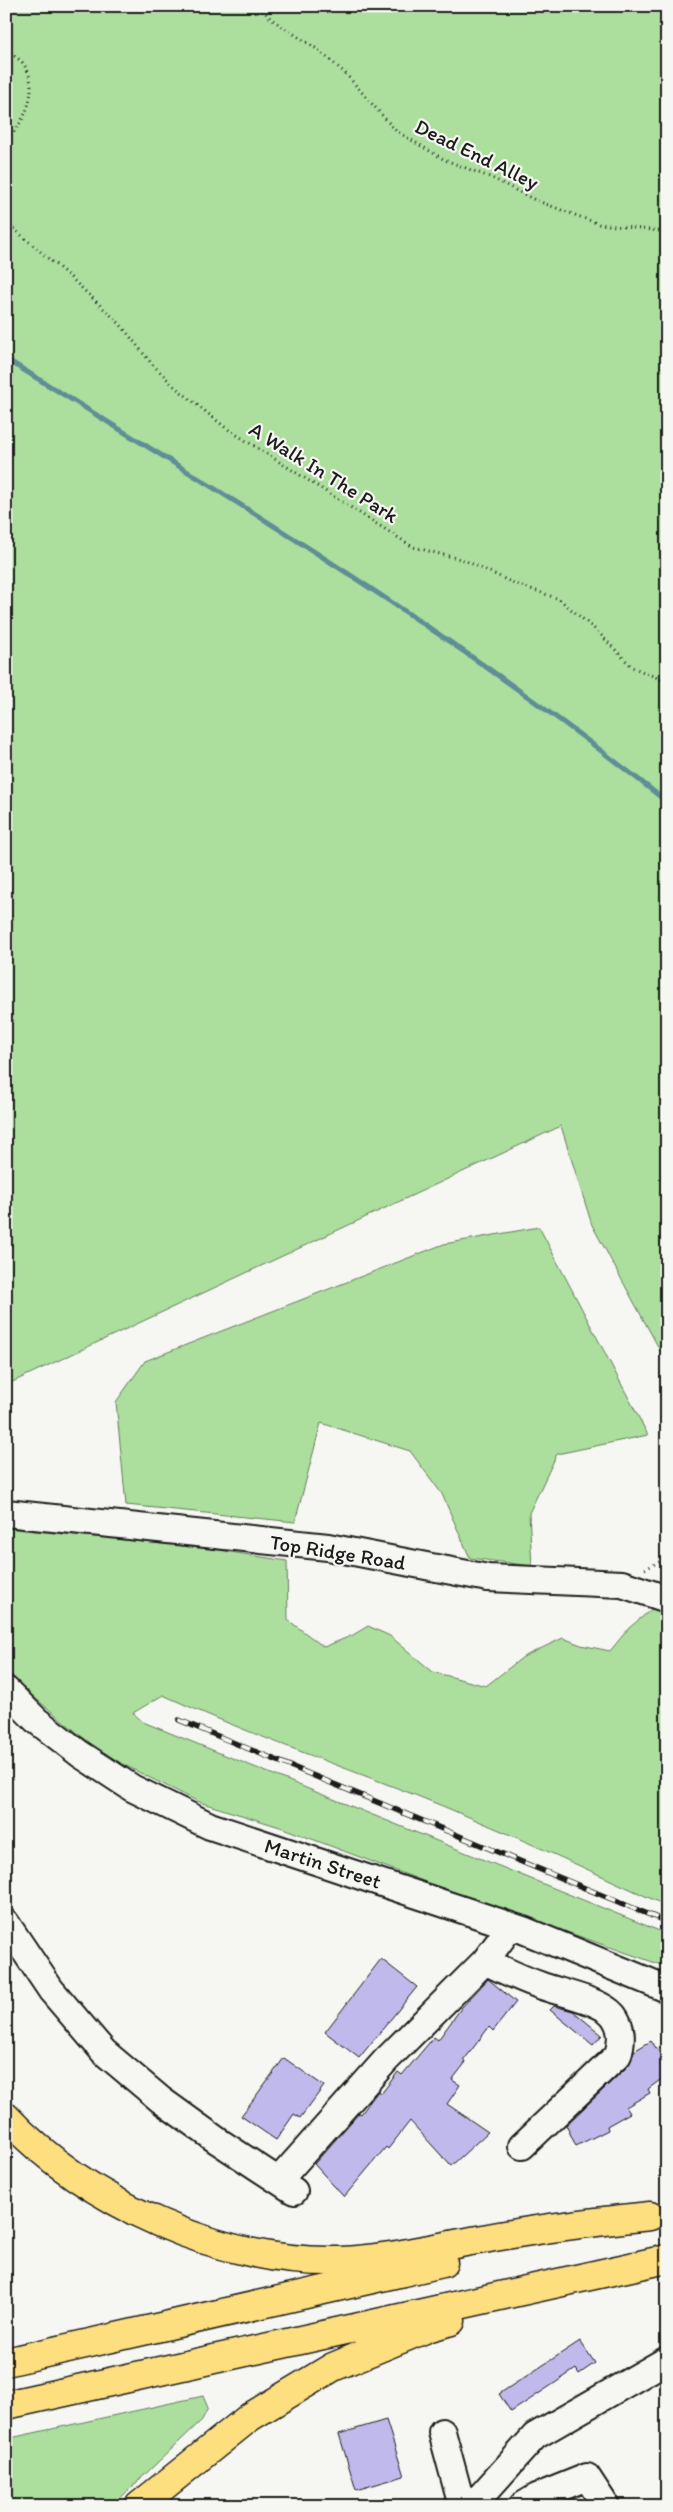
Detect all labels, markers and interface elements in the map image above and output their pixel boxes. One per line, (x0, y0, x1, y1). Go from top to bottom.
street label: Dead End Alley (411, 113, 543, 195)
street label: A Walk In The Park (245, 416, 403, 528)
street label: Top Ridge Road (268, 1529, 408, 1575)
street label: Martin Street (261, 1832, 385, 1894)

